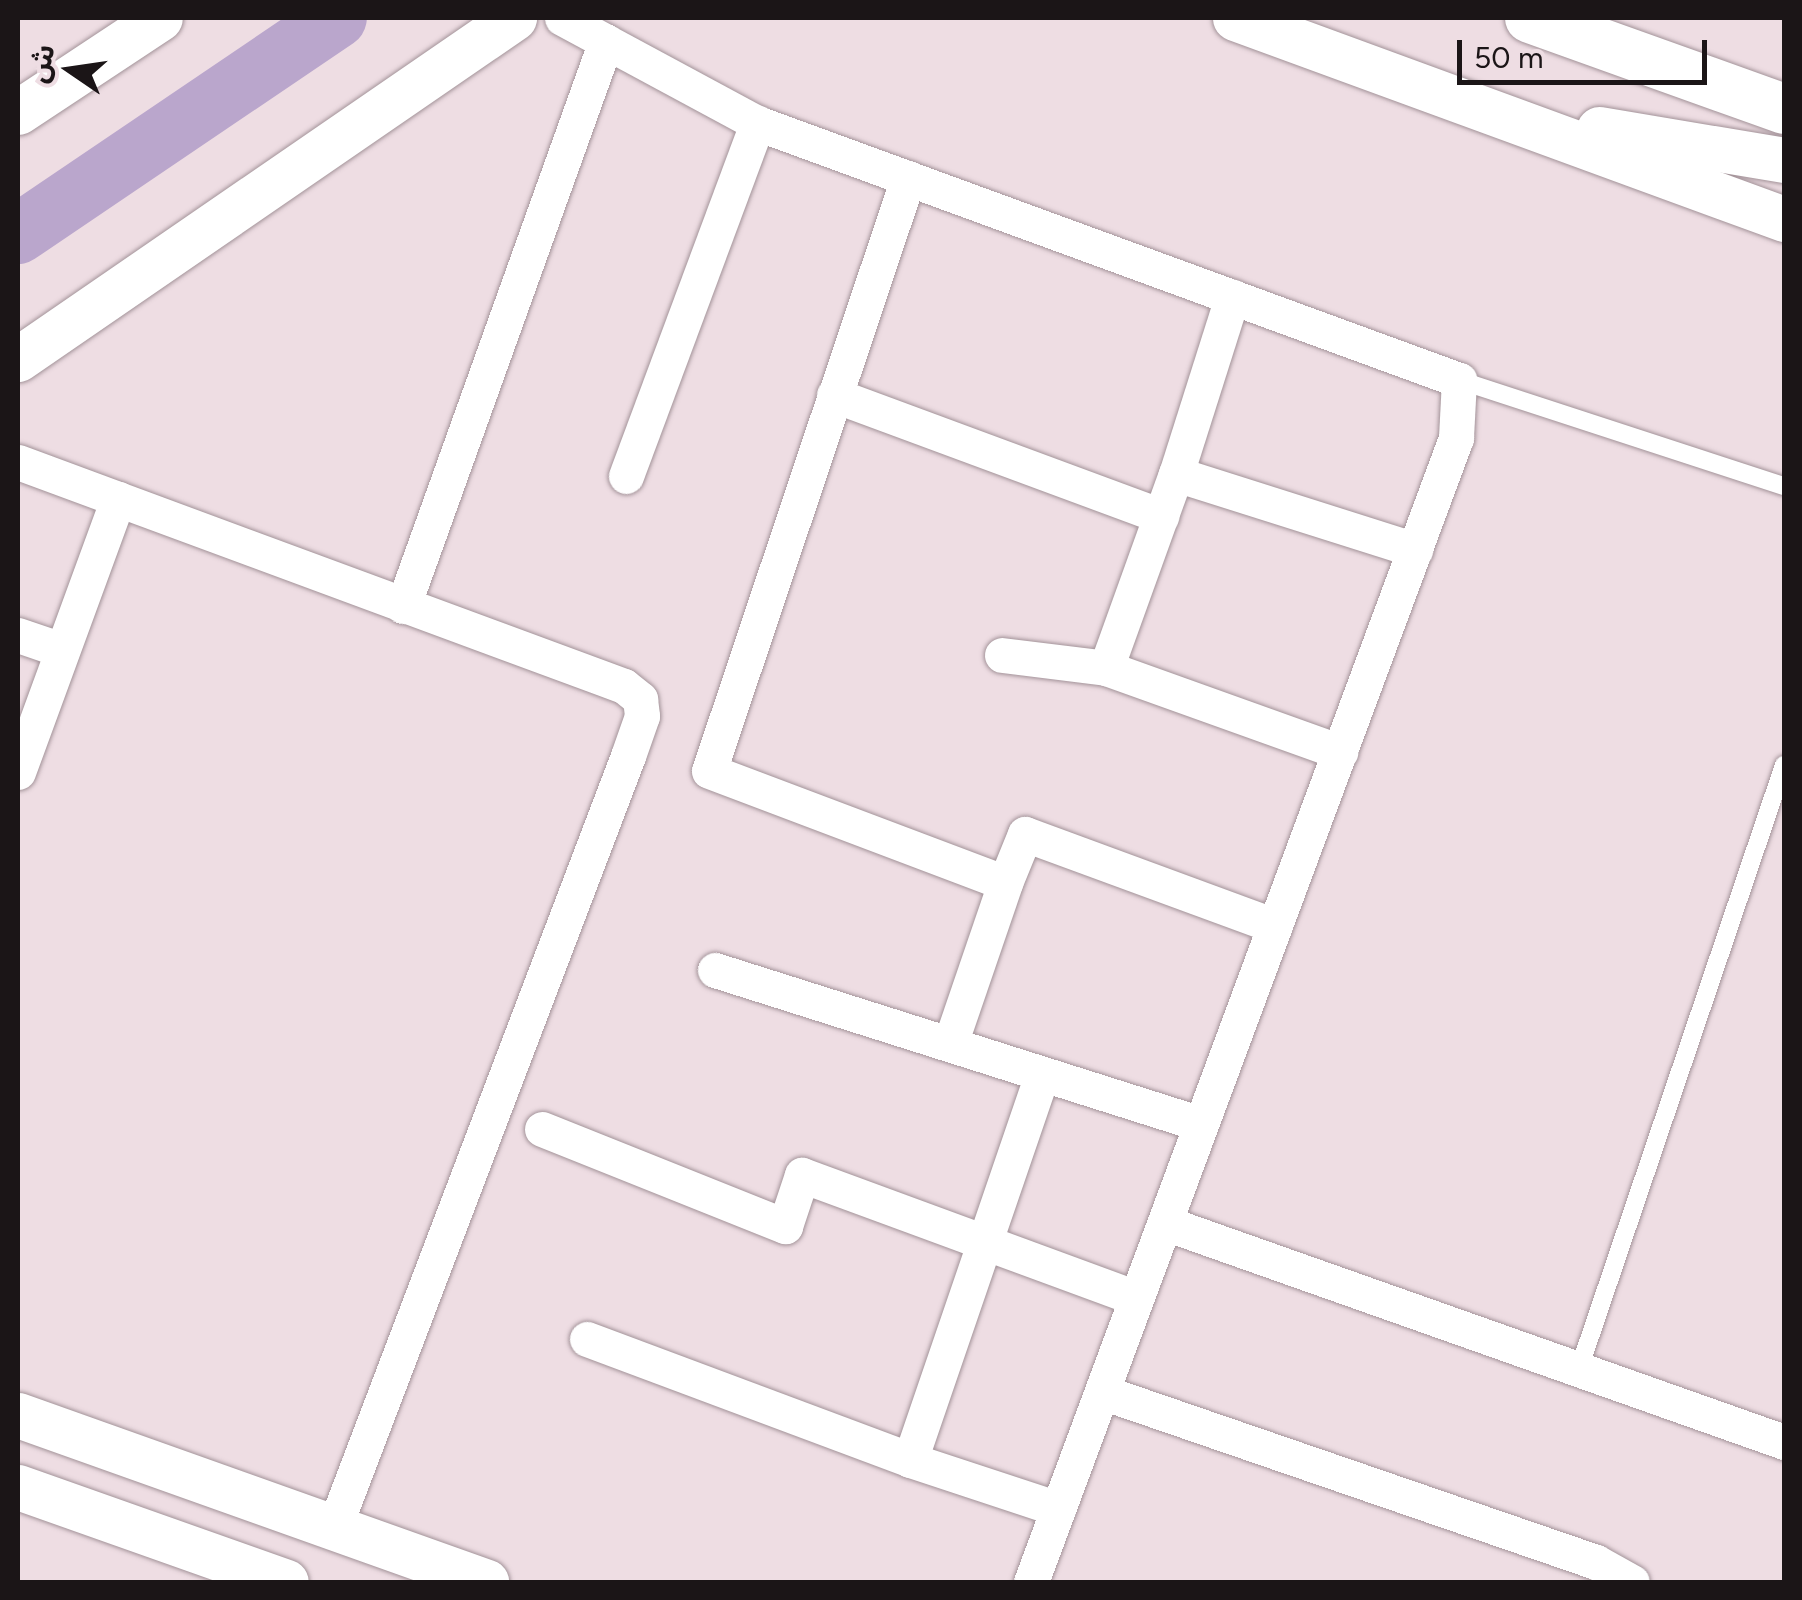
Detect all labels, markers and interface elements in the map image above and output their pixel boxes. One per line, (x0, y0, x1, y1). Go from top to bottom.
north arrow (20, 20, 120, 120)
scale bar (1462, 20, 1712, 82)
text: 50 m (1474, 39, 1543, 76)
text: ش (20, 41, 62, 86)

